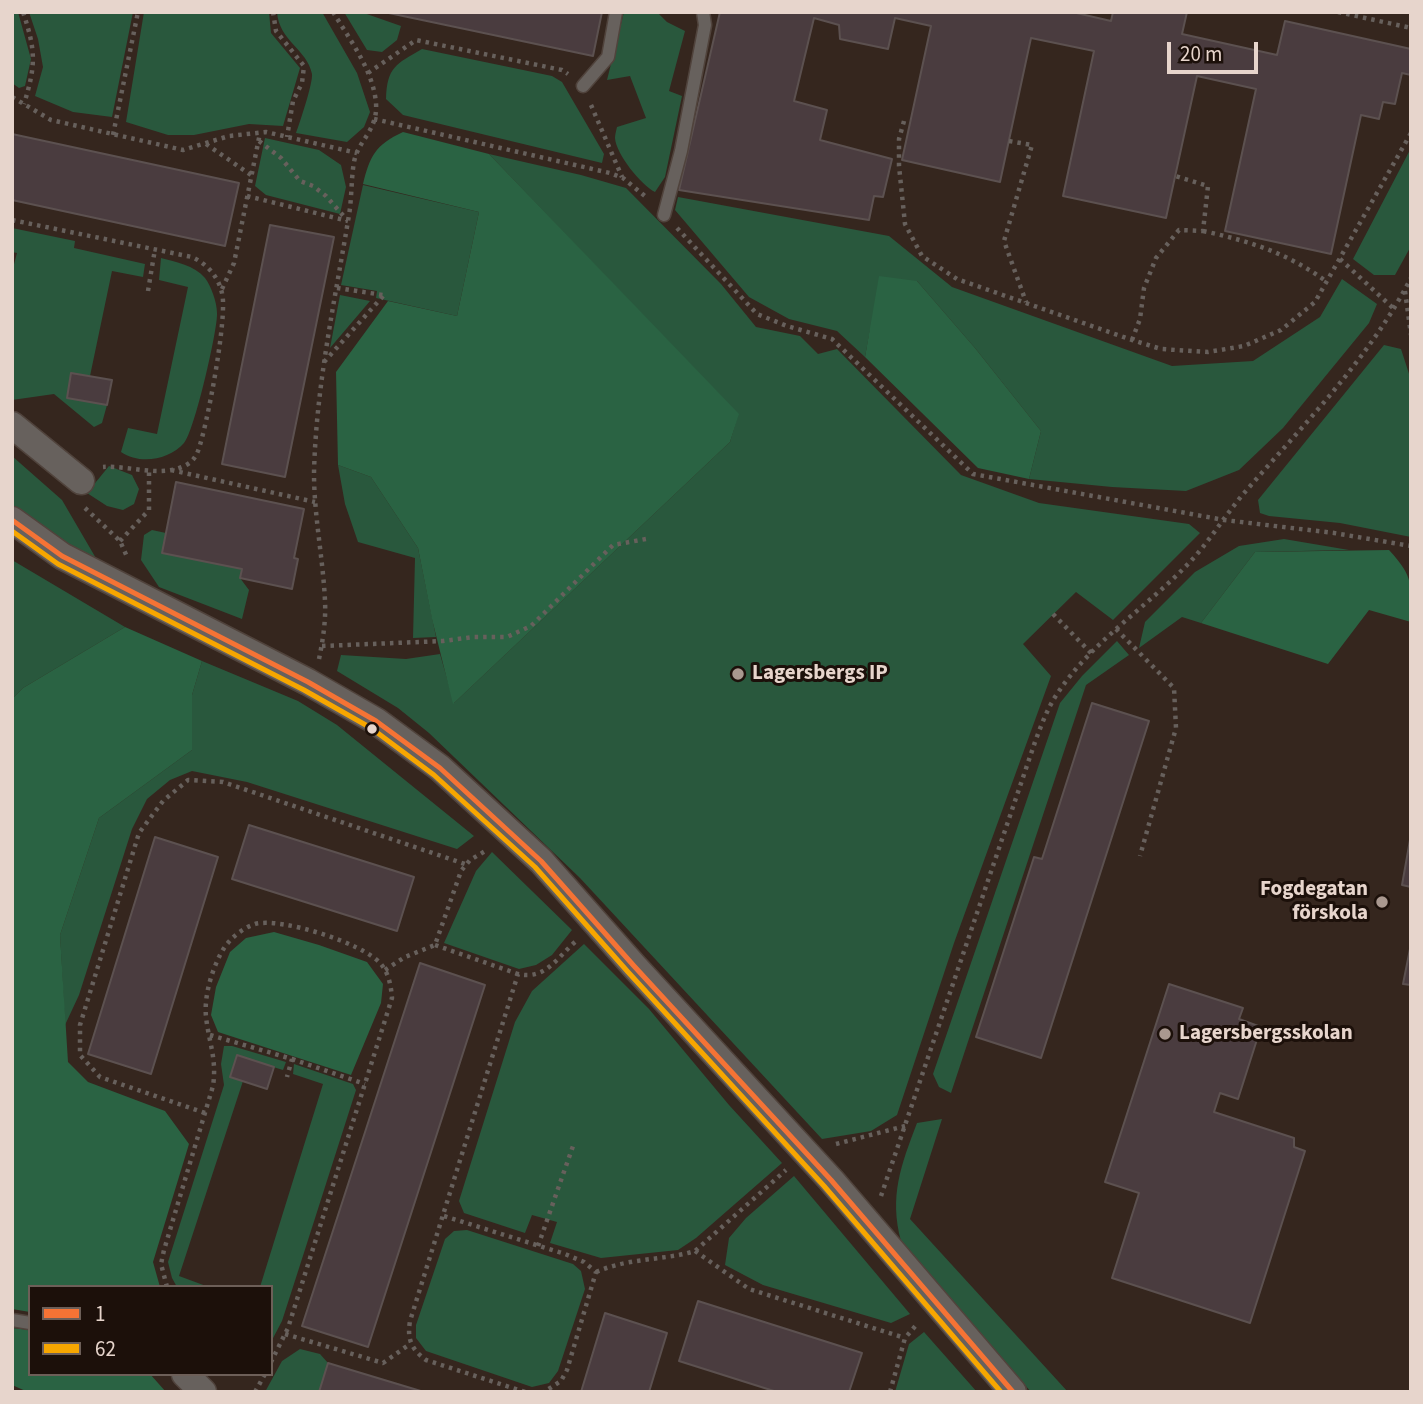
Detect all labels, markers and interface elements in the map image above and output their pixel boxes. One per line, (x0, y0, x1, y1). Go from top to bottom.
scale bar (1171, 28, 1262, 72)
text: 20 m (1180, 39, 1222, 69)
place label: Lagersbergs IP (752, 661, 888, 687)
marker: Lagersbergs IP (730, 666, 746, 682)
unlabelled marker (365, 722, 379, 736)
place label: Fogdegatan förskola (1260, 877, 1368, 927)
marker: Fogdegatan förskola (1374, 894, 1390, 910)
place label: Lagersbergsskolan (1179, 1021, 1353, 1047)
marker: Lagersbergsskolan (1157, 1026, 1173, 1042)
legend (28, 1285, 273, 1376)
text: 1 (95, 1299, 105, 1329)
text: 62 (95, 1334, 116, 1364)

